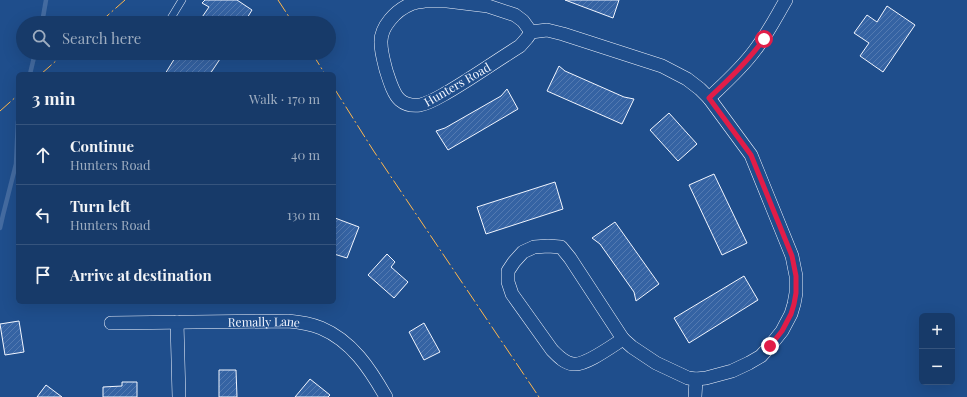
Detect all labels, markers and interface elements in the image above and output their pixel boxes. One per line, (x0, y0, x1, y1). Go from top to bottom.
search box (16, 16, 336, 60)
icon: search (30, 27, 52, 49)
text: Search here (62, 28, 141, 48)
route start (755, 30, 773, 48)
street label: Hunters Road (421, 58, 493, 110)
text: 3 min (32, 87, 75, 109)
text: Walk · 170 m (249, 90, 320, 107)
text: Continue (70, 136, 134, 156)
icon: ahead (32, 144, 54, 166)
text: 40 m (291, 146, 320, 163)
text: Hunters Road (70, 156, 151, 173)
text: Turn left (70, 196, 131, 216)
icon: left (32, 204, 54, 226)
text: 130 m (287, 206, 320, 223)
text: Hunters Road (70, 216, 151, 233)
icon: arrive (32, 264, 54, 286)
text: Arrive at destination (70, 265, 212, 285)
street label: Remally Lane (228, 313, 301, 330)
map controls (919, 313, 955, 385)
button: + (919, 313, 955, 349)
route end (761, 337, 779, 355)
button: − (919, 349, 955, 385)

